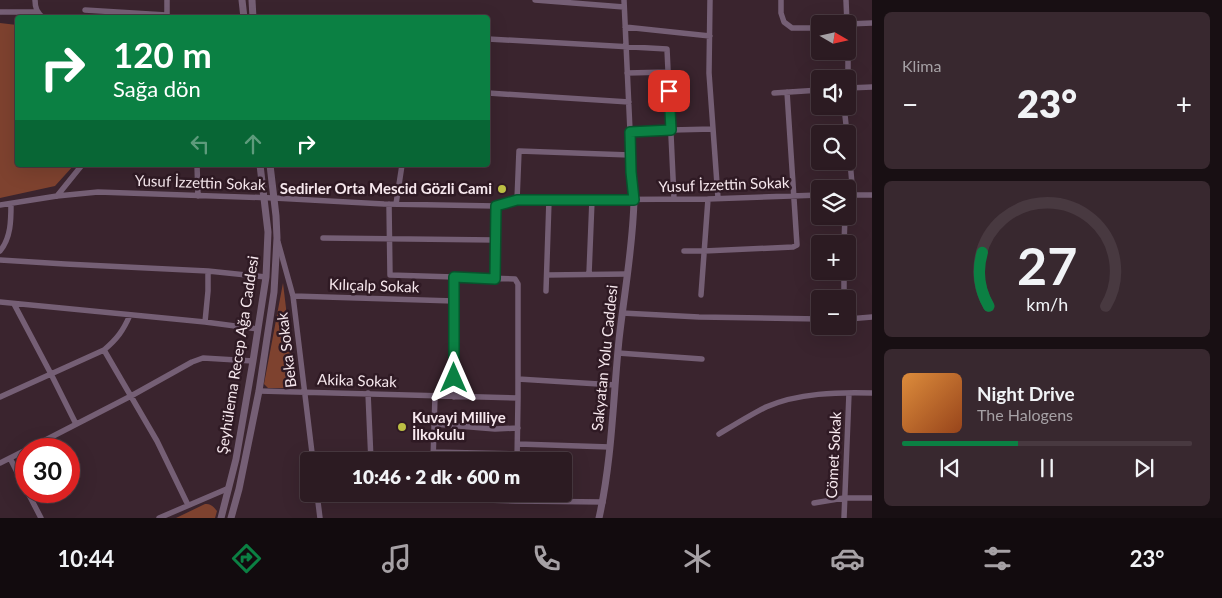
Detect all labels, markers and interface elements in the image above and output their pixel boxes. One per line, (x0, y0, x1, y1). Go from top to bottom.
north arrow (811, 15, 856, 60)
map controls (811, 15, 856, 335)
text: 120 m (113, 33, 212, 75)
icon: right (30, 35, 95, 100)
text: Klima (902, 56, 941, 75)
pin (648, 70, 690, 112)
button: sound (811, 70, 856, 115)
text: Sağa dön (113, 75, 201, 102)
icon: arrive (655, 77, 683, 105)
text: 23° (1017, 80, 1077, 126)
text: − (902, 87, 918, 121)
text: + (1176, 87, 1192, 121)
button: search (811, 125, 856, 170)
icon: left (186, 130, 214, 158)
icon: ahead (239, 130, 267, 158)
icon: right (292, 130, 320, 158)
street label: Yusuf İzzettin Sokak (134, 171, 266, 193)
street label: Yusuf İzzettin Sokak (658, 173, 790, 195)
place label: Sedirler Orta Mescid Gözli Cami (280, 179, 492, 197)
button: layers (811, 180, 856, 225)
marker: Sedirler Orta Mescid Gözli Cami (496, 183, 508, 195)
text: 27 (1017, 234, 1077, 296)
button: + (811, 235, 856, 280)
street label: Şeyhülema Recep Ağa Caddesi (212, 254, 262, 455)
street label: Kılıçalp Sokak (329, 274, 420, 296)
street label: Sakyatan Yolu Caddesi (587, 284, 621, 432)
button: − (811, 290, 856, 335)
text: km/h (1026, 293, 1068, 315)
street label: Beka Sokak (272, 311, 300, 389)
position arrow (427, 351, 479, 403)
street label: Akika Sokak (317, 370, 397, 390)
text: Night Drive (977, 382, 1075, 405)
text: The Halogens (977, 405, 1073, 424)
place label: Kuvayi Milliye İlkokulu (412, 408, 506, 443)
street label: Cömet Sokak (822, 411, 844, 499)
marker: Kuvayi Milliye İlkokulu (396, 421, 408, 433)
speed limit sign: 30 (15, 438, 80, 503)
icon: previous (936, 454, 964, 482)
icon: pause (1033, 454, 1061, 482)
icon: next (1130, 454, 1158, 482)
text: 10:46 · 2 dk · 600 m (352, 465, 520, 488)
icon: directions (229, 541, 264, 576)
icon: music (379, 541, 414, 576)
icon: phone (529, 541, 564, 576)
icon: climate (680, 541, 715, 576)
icon: car (830, 541, 865, 576)
icon: filters (980, 541, 1015, 576)
text: 10:44 (58, 545, 114, 572)
text: 23° (1130, 545, 1164, 572)

